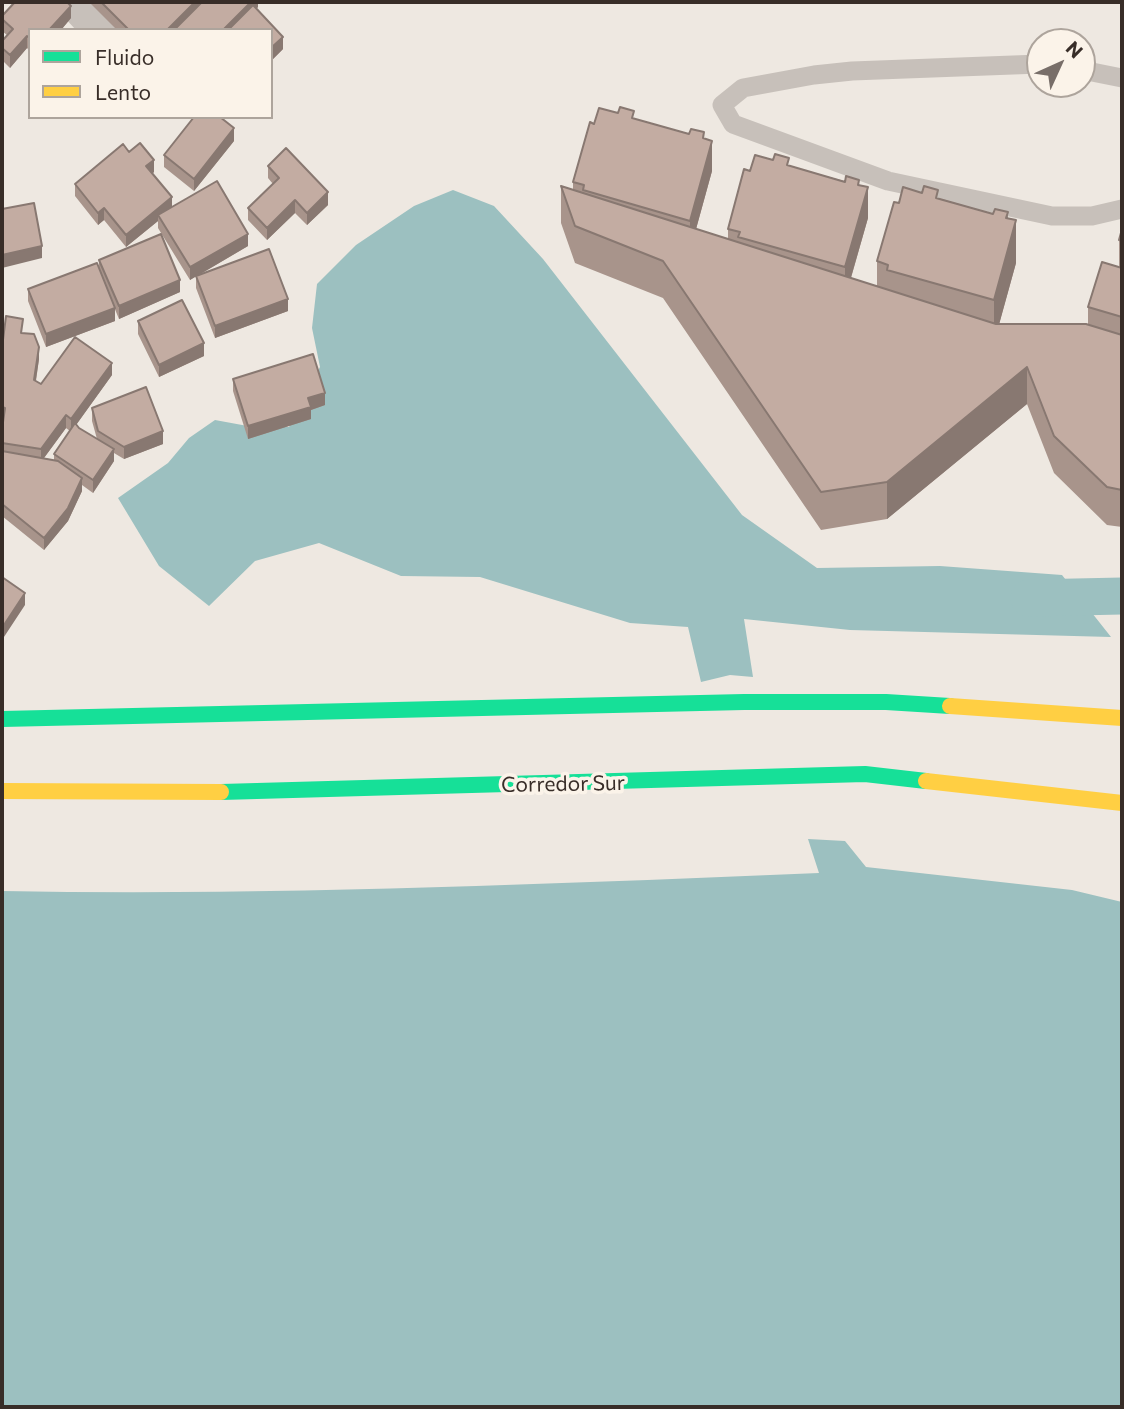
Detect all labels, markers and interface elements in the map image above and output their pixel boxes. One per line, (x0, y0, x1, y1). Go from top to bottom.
legend (28, 28, 273, 119)
north arrow (1026, 28, 1096, 98)
text: N (1062, 36, 1088, 62)
text: Fluido (95, 44, 154, 69)
text: Lento (95, 79, 151, 104)
street label: Corredor Sur (501, 770, 625, 798)

